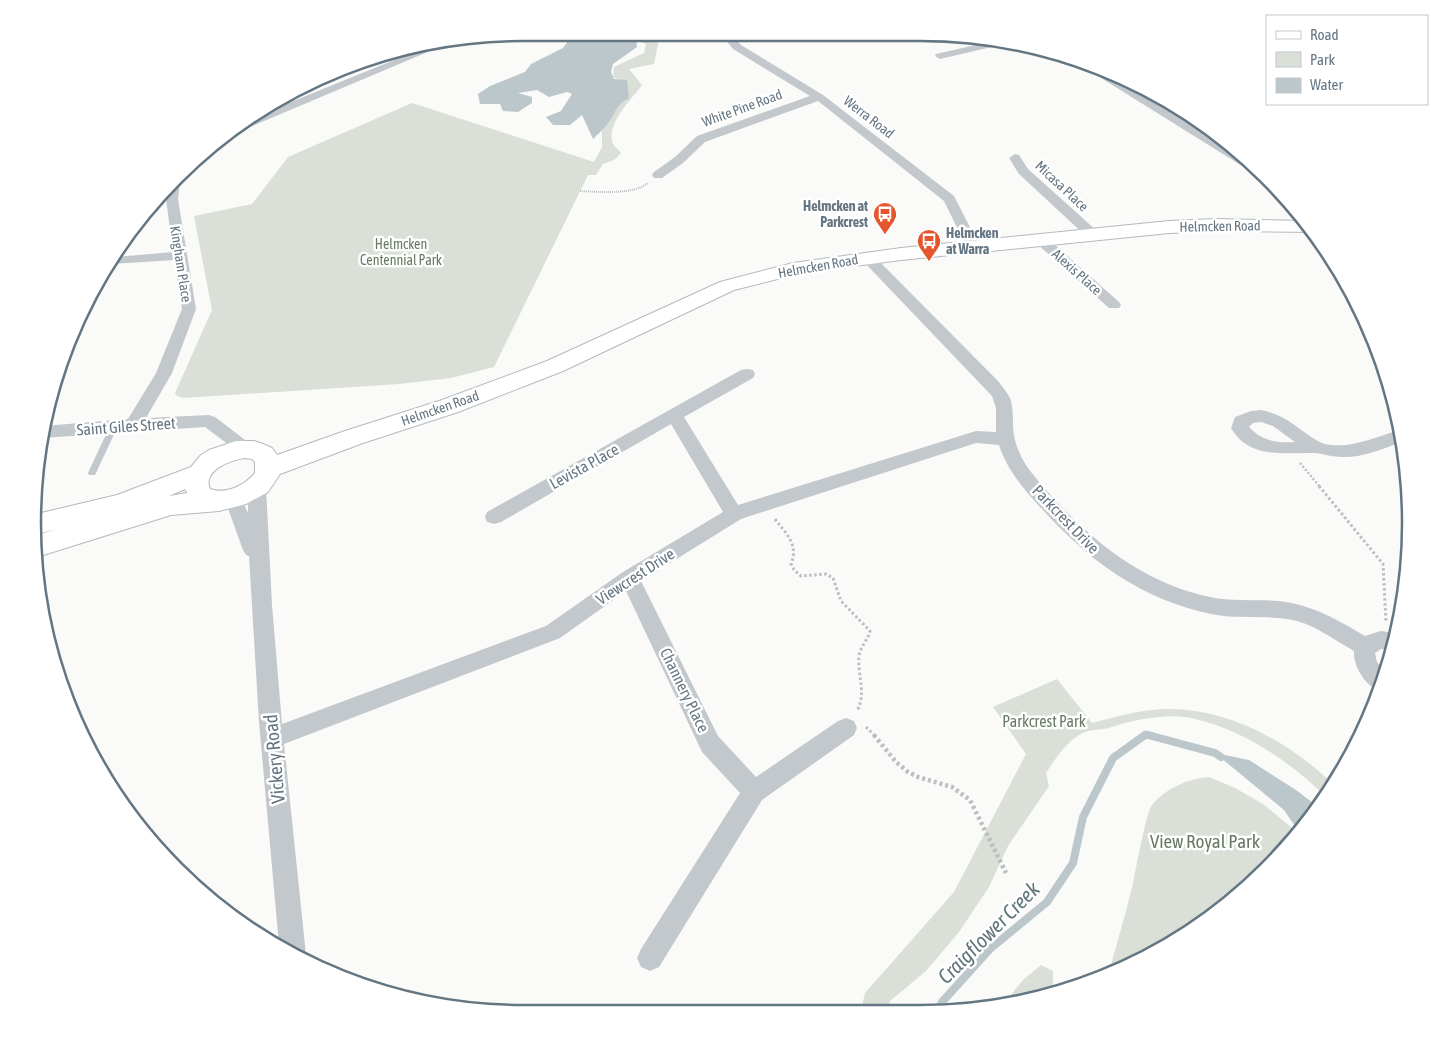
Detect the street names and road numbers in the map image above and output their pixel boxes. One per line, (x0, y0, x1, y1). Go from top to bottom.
street label: White Pine Road (700, 86, 784, 130)
street label: Werra Road (841, 92, 897, 142)
street label: Micasa Place (1032, 158, 1092, 214)
street label: Helmcken Road (1179, 217, 1261, 235)
street label: Kingham Place (167, 225, 195, 303)
street label: Alexis Place (1049, 246, 1105, 298)
street label: Helmcken Road (777, 251, 859, 281)
street label: Helmcken Road (399, 387, 481, 429)
street label: Saint Giles Street (76, 414, 176, 438)
street label: Levista Place (546, 440, 622, 492)
street label: Parkcrest Drive (1029, 481, 1103, 557)
street label: Viewcrest Drive (593, 544, 677, 608)
street label: Channery Place (656, 645, 713, 735)
street label: Vickery Road (259, 713, 289, 805)

